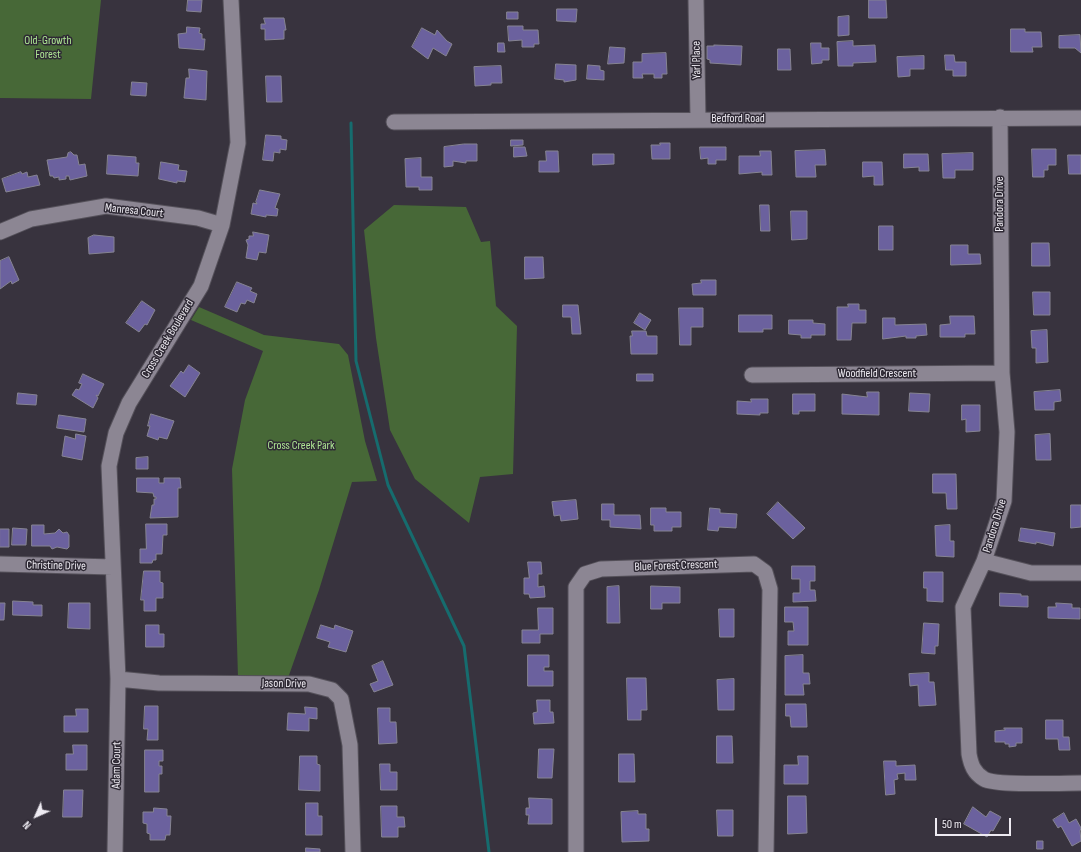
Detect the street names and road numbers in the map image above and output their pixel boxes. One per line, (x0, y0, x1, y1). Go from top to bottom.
street label: Yarl Place (689, 41, 705, 79)
street label: Bedford Road (711, 112, 765, 126)
street label: Pandora Drive (993, 176, 1007, 232)
street label: Manresa Court (104, 201, 164, 221)
street label: Cross Creek Boulevard (139, 297, 197, 381)
street label: Woodfield Crescent (838, 367, 916, 381)
street label: Pandora Drive (980, 497, 1010, 555)
street label: Blue Forest Crescent (634, 557, 718, 575)
street label: Christine Drive (26, 558, 86, 574)
street label: Jason Drive (262, 676, 306, 692)
street label: Adam Court (109, 741, 125, 789)

